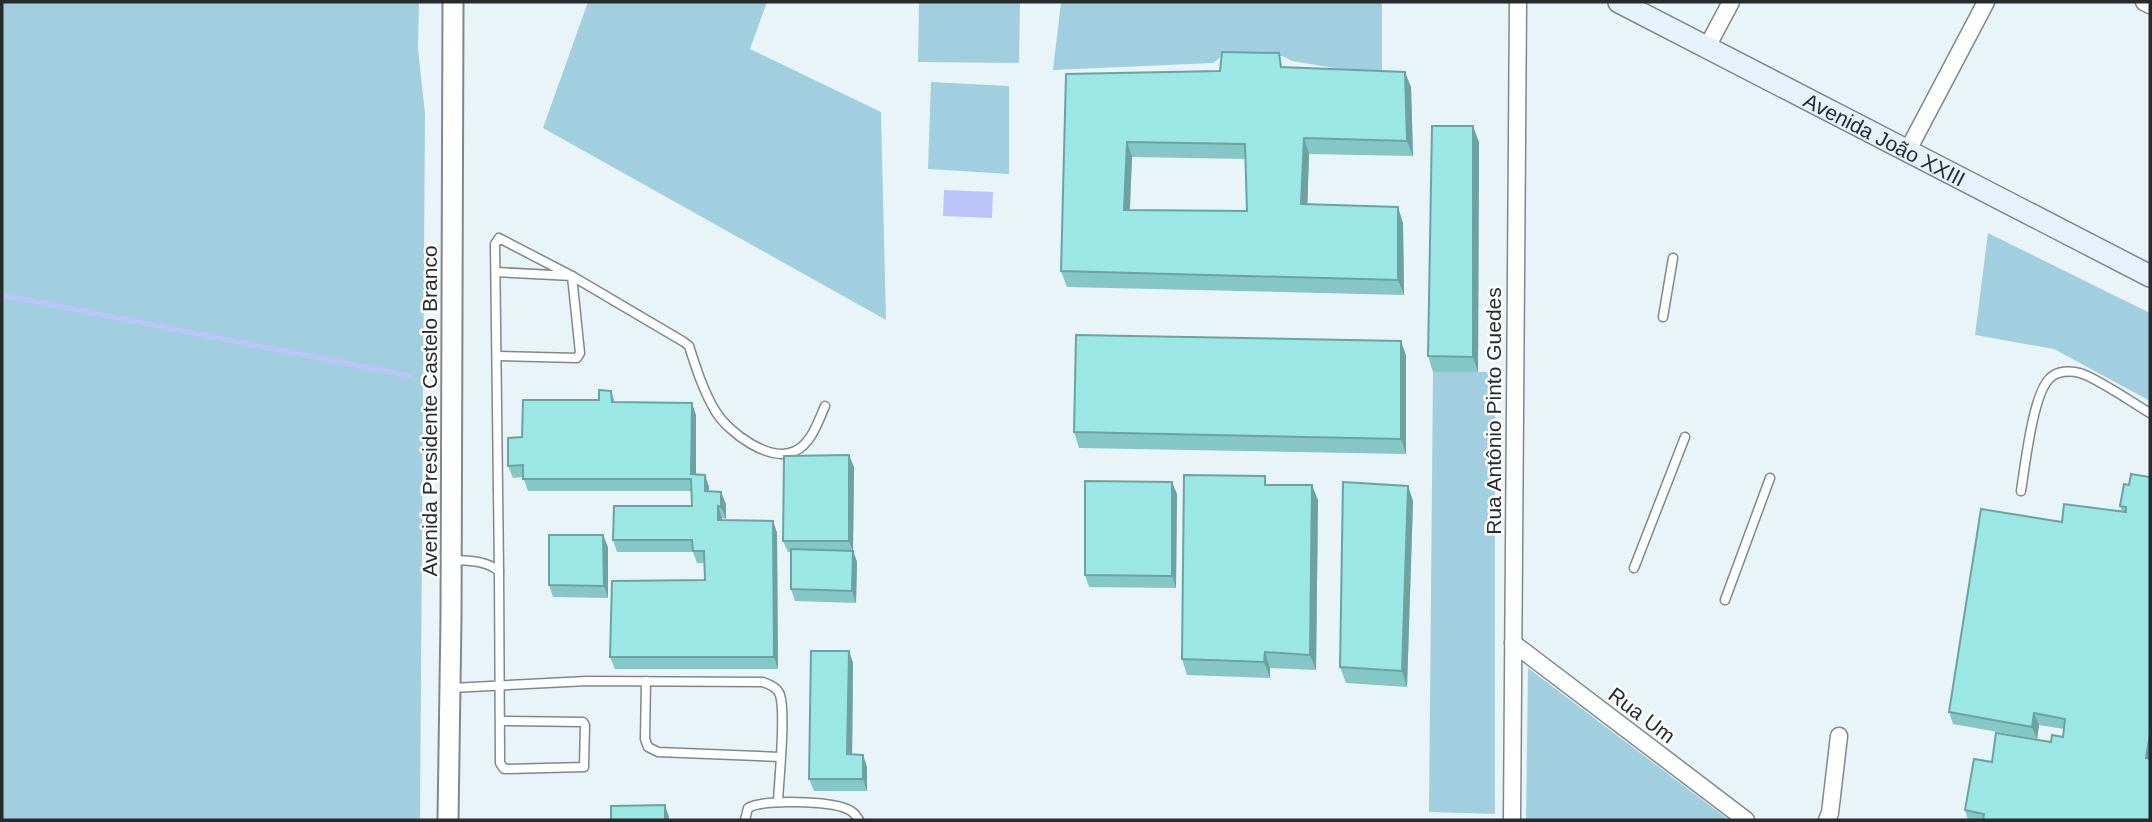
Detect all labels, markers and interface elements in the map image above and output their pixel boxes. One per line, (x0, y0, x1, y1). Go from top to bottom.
street label: Avenida João XXIII (1800, 88, 1969, 190)
street label: Avenida Presidente Castelo Branco (418, 245, 441, 577)
street label: Rua Antônio Pinto Guedes (1482, 287, 1505, 535)
street label: Rua Um (1604, 683, 1680, 747)

